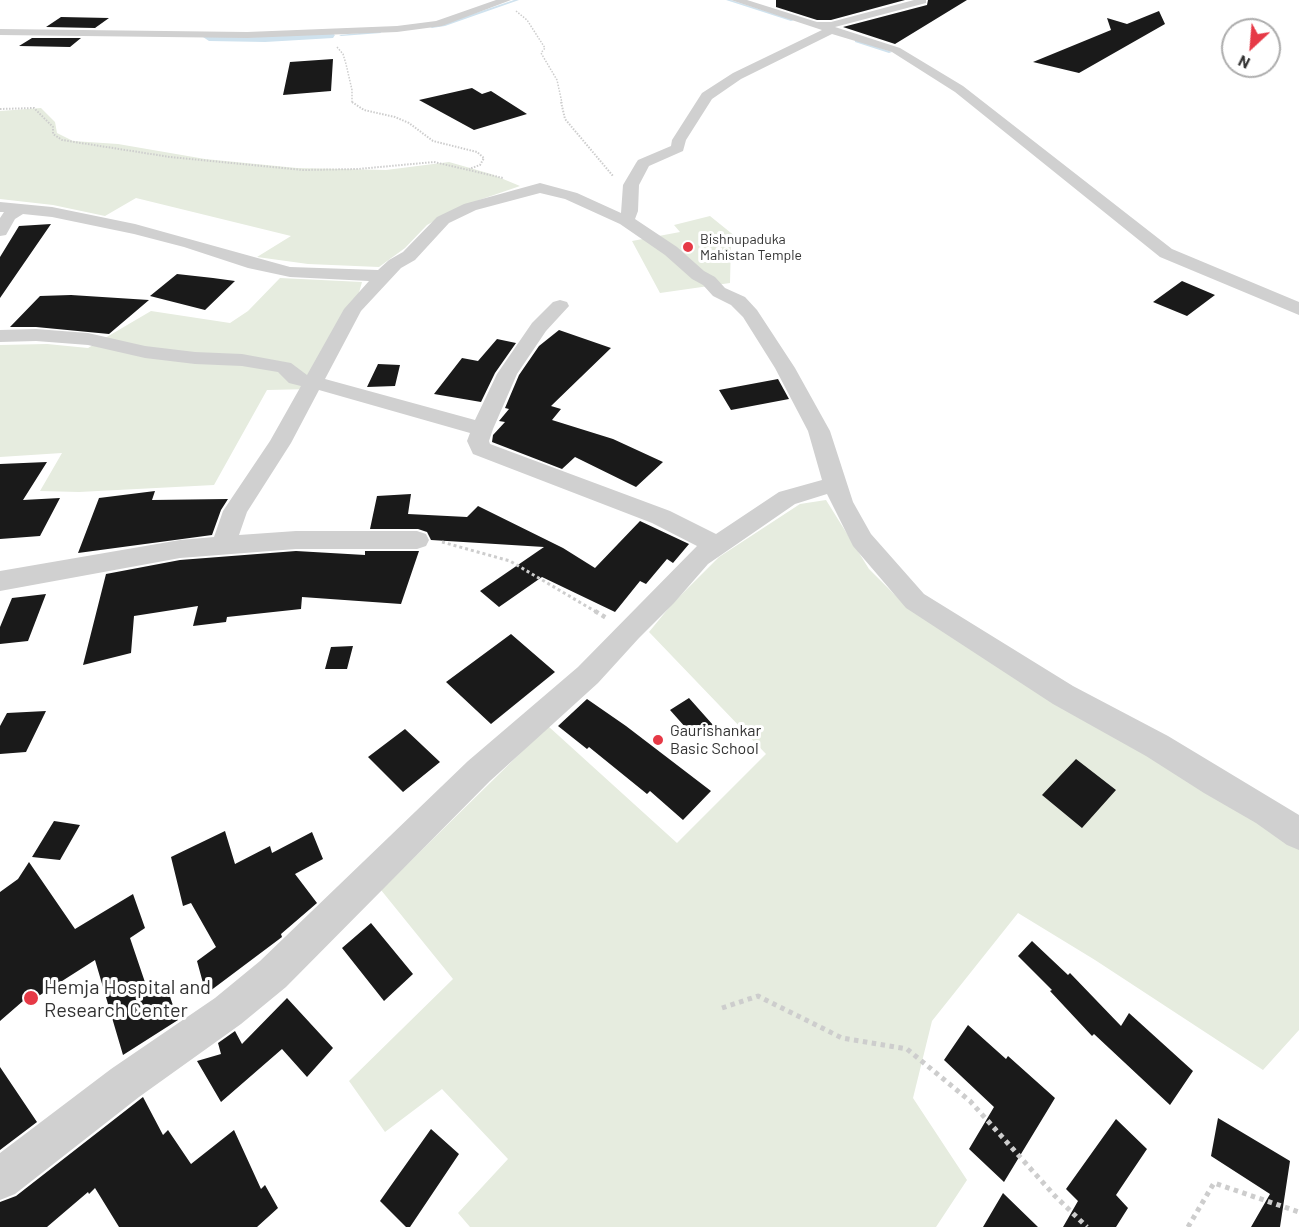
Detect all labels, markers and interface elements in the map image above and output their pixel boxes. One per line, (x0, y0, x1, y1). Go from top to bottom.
north arrow (1221, 18, 1281, 78)
text: N (1235, 52, 1253, 74)
place label: Bishnupaduka Mahistan Temple (700, 231, 802, 264)
marker: Bishnupaduka Mahistan Temple (681, 240, 695, 254)
place label: Gaurishankar Basic School (670, 721, 761, 759)
marker: Gaurishankar Basic School (651, 733, 665, 747)
place label: Hemja Hospital and Research Center (44, 975, 211, 1022)
marker: Hemja Hospital and Research Center (22, 989, 40, 1007)

